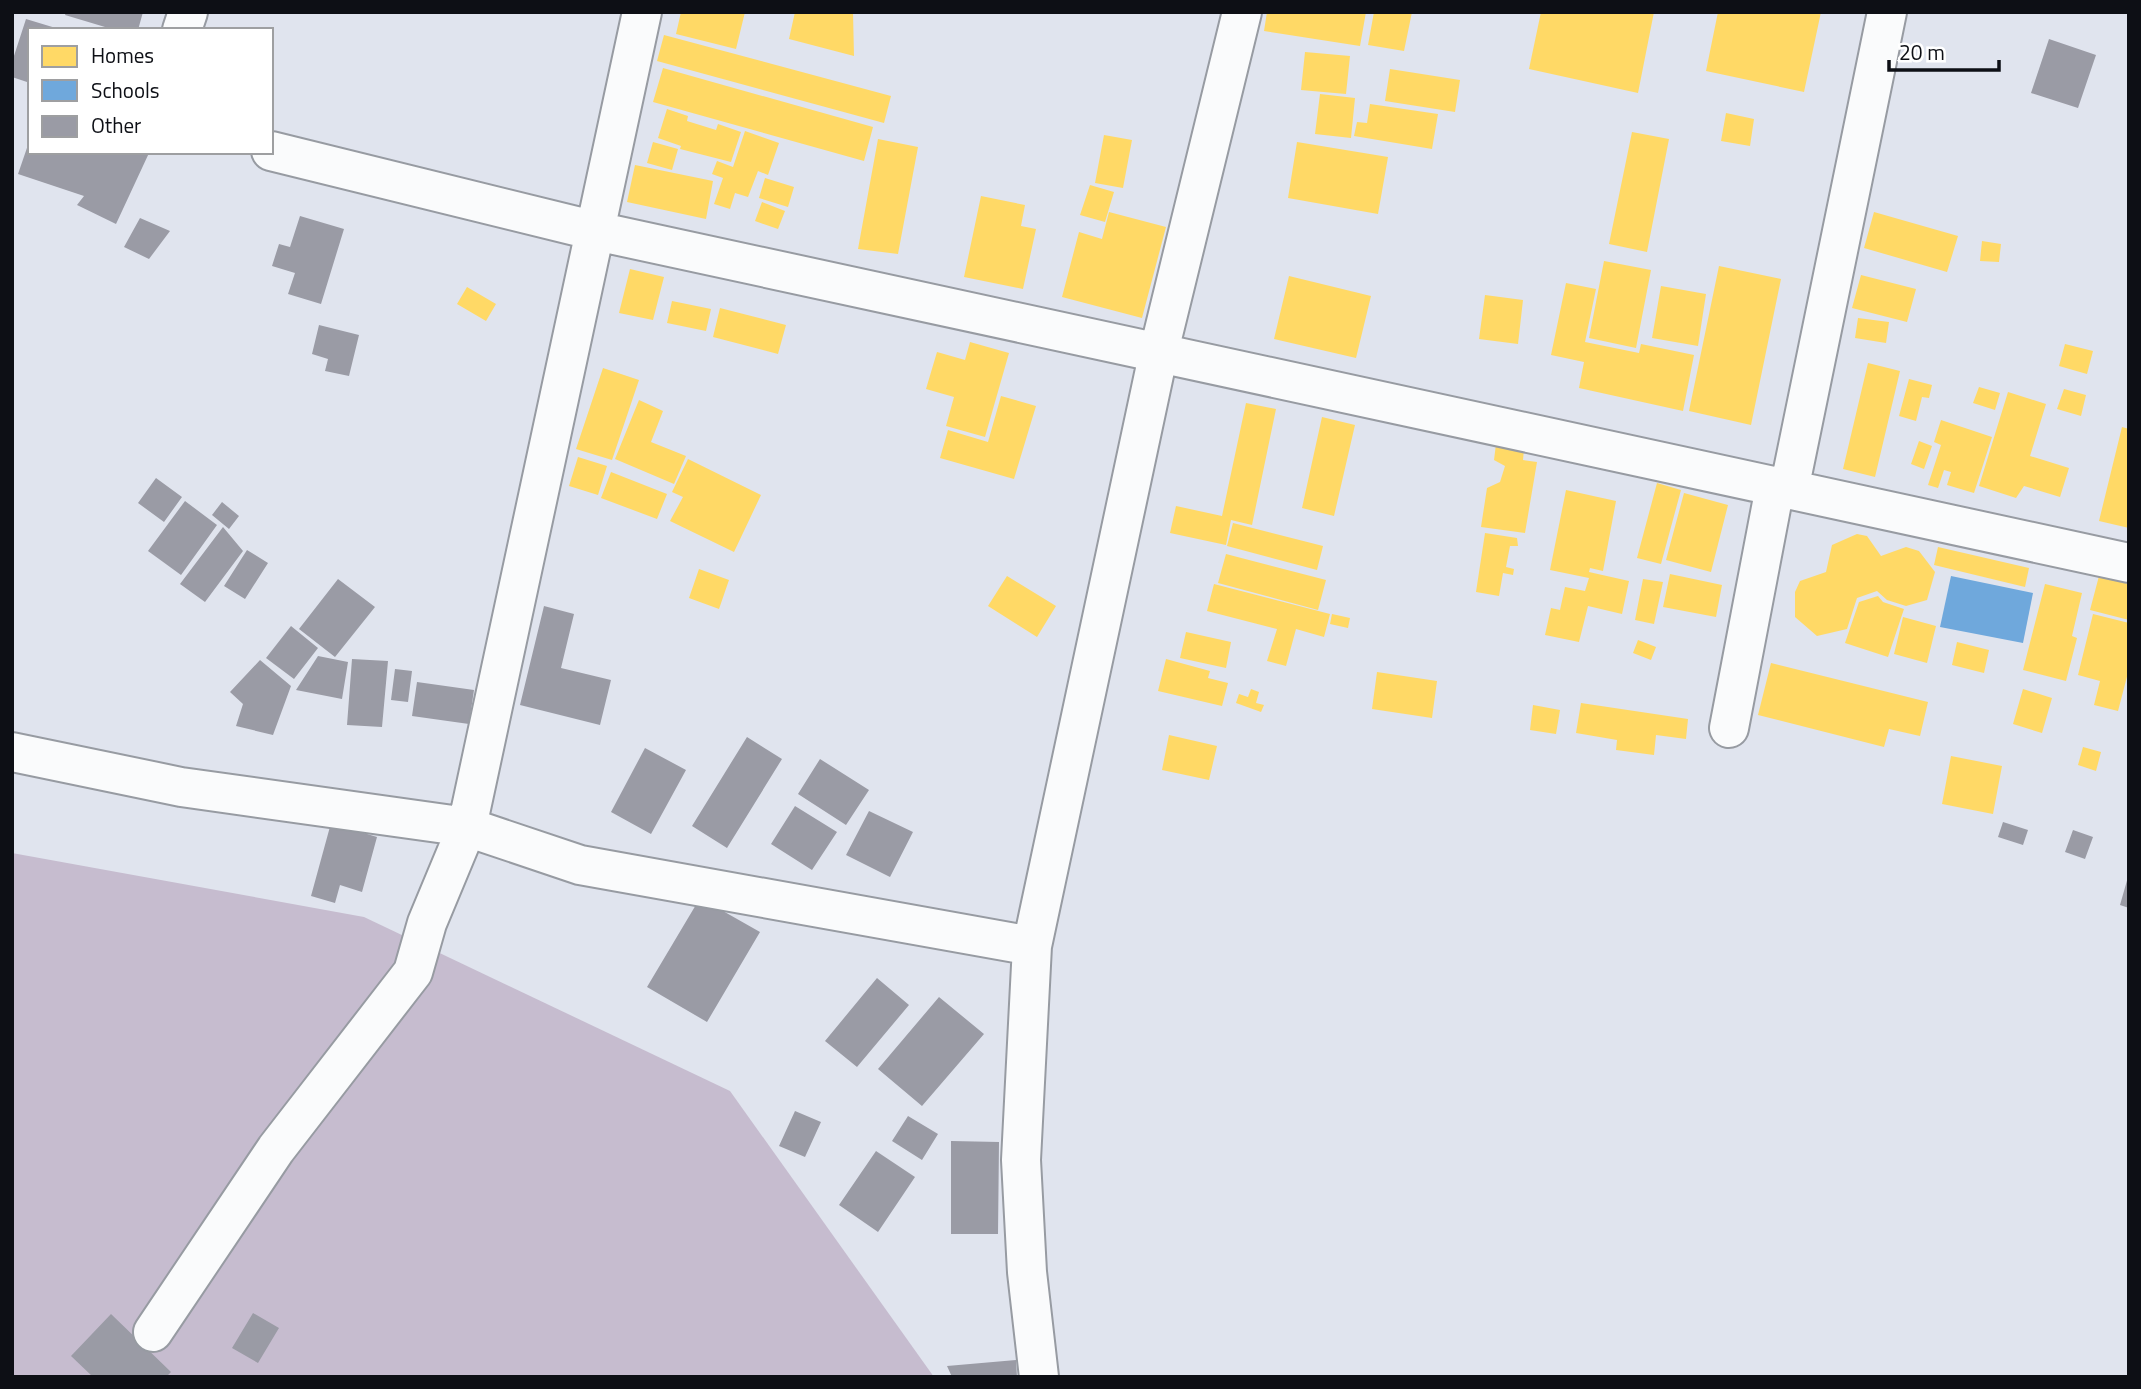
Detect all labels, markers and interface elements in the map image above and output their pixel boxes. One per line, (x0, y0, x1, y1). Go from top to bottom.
legend (28, 28, 273, 154)
scale bar (1889, 28, 1999, 72)
text: 20 m (1899, 36, 1945, 68)
text: Homes (91, 39, 154, 71)
text: Schools (91, 74, 160, 106)
text: Other (91, 109, 141, 141)

